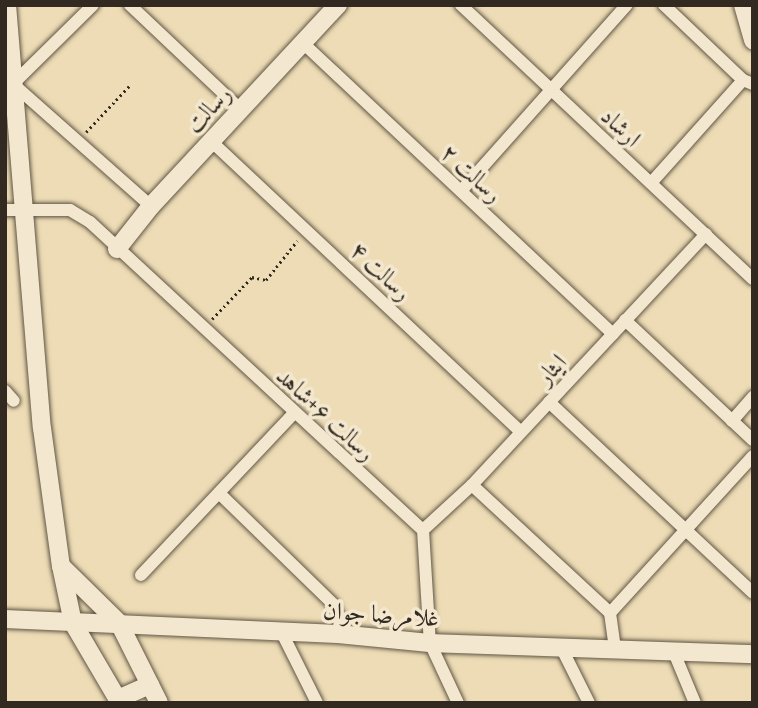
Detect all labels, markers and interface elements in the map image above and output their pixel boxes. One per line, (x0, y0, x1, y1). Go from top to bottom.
street label: رسالت (179, 79, 237, 139)
street label: ارشاد (595, 101, 647, 153)
street label: رسالت ۲ (435, 137, 509, 209)
street label: رسالت ۴ (344, 235, 418, 307)
street label: ایثار (530, 348, 572, 390)
street label: رسالت ۶+شاهد (271, 361, 381, 467)
street label: غلامرضا جوان (322, 596, 440, 632)

